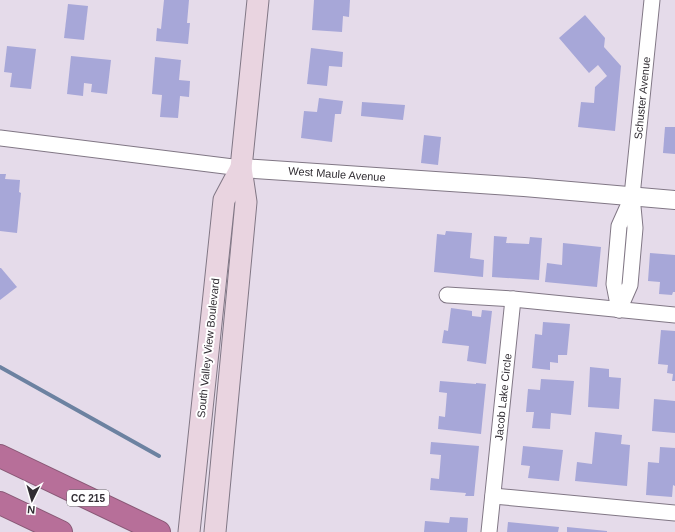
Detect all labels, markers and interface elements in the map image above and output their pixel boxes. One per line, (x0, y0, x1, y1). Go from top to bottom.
street label: Schuster Avenue (632, 56, 652, 140)
street label: West Maule Avenue (288, 165, 386, 183)
street label: South Valley View Boulevard (195, 278, 221, 418)
street label: Jacob Lake Circle (492, 353, 514, 441)
north arrow (12, 480, 52, 520)
road number: CC 215 (67, 490, 109, 506)
text: N (27, 504, 36, 516)

